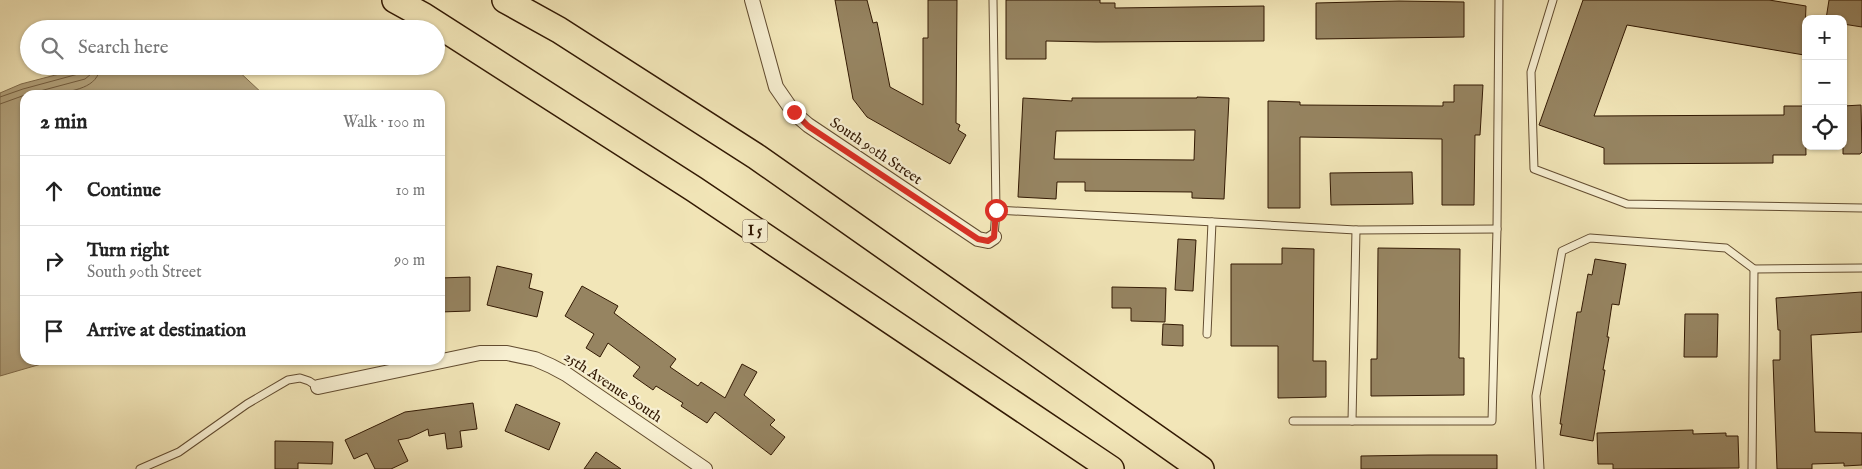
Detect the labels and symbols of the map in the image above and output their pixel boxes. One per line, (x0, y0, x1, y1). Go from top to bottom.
route end (783, 101, 806, 124)
street label: South 90th Street (826, 113, 926, 189)
route start (985, 199, 1008, 222)
road number: I 5 (742, 220, 768, 242)
street label: 25th Avenue South (560, 347, 666, 427)

